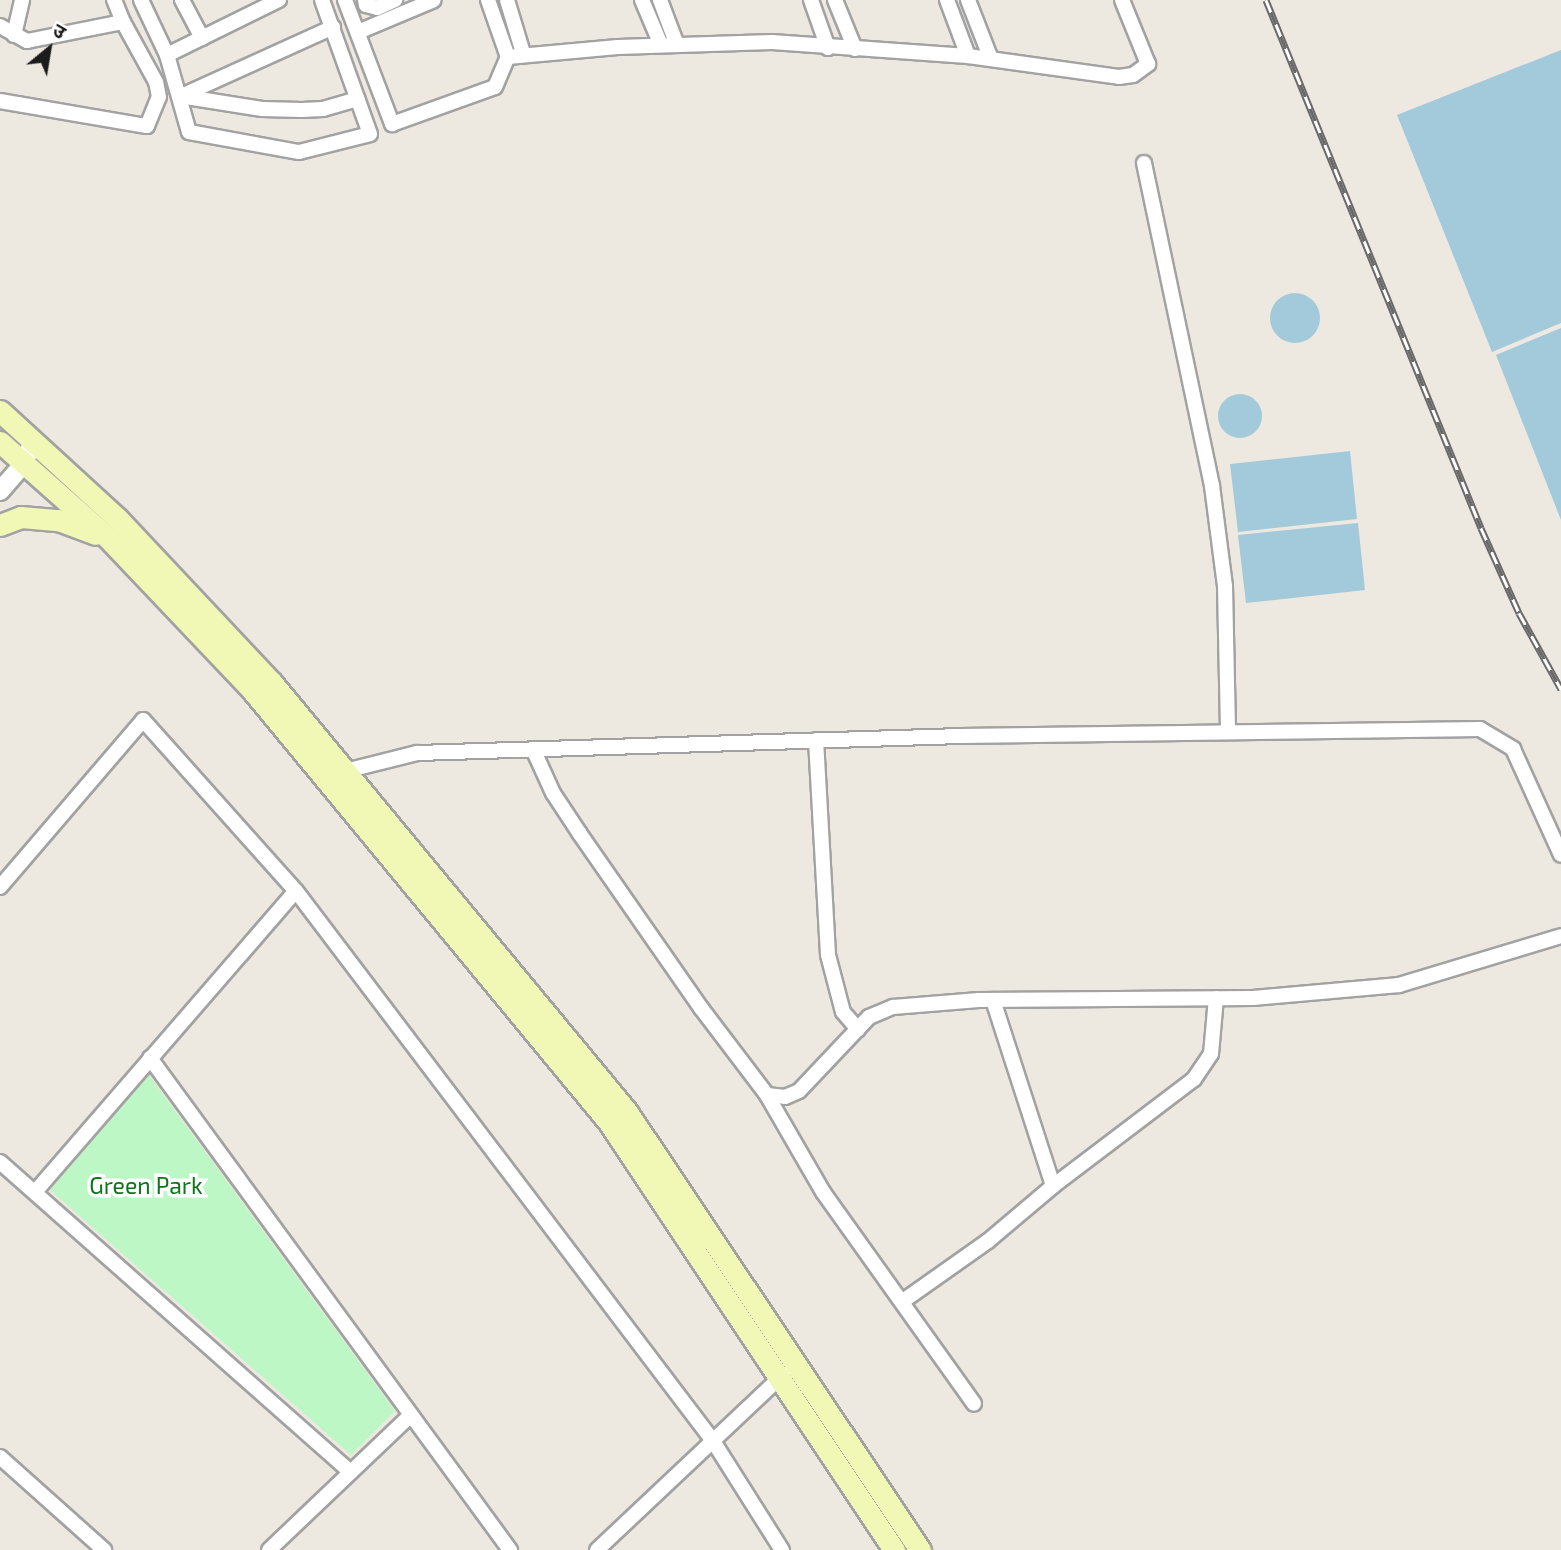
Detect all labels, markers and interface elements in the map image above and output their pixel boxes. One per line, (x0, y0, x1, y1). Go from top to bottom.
north arrow (14, 14, 84, 84)
text: उ (49, 18, 70, 43)
park label: Green Park (89, 1171, 203, 1199)

